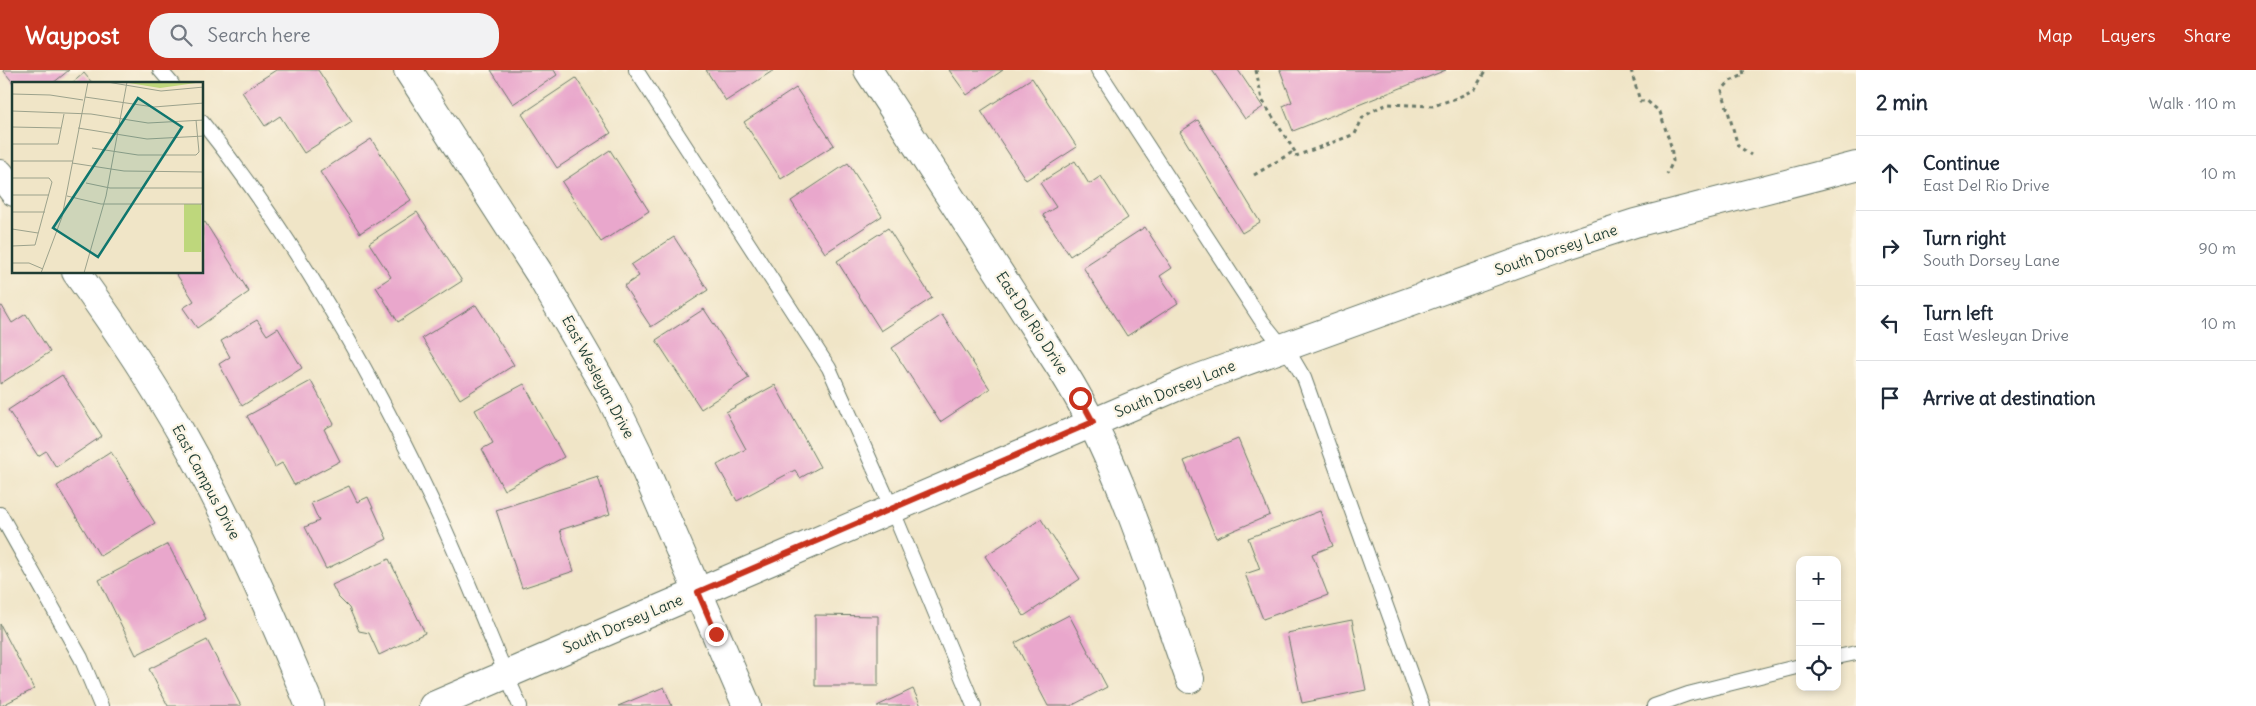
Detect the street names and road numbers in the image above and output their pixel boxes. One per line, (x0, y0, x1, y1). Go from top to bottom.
street label: South Dorsey Lane (1492, 220, 1620, 279)
street label: East Del Rio Drive (992, 268, 1073, 378)
street label: East Wesleyan Drive (558, 312, 639, 442)
street label: South Dorsey Lane (1112, 356, 1238, 421)
street label: East Campus Drive (168, 421, 245, 542)
street label: South Dorsey Lane (560, 590, 686, 657)

